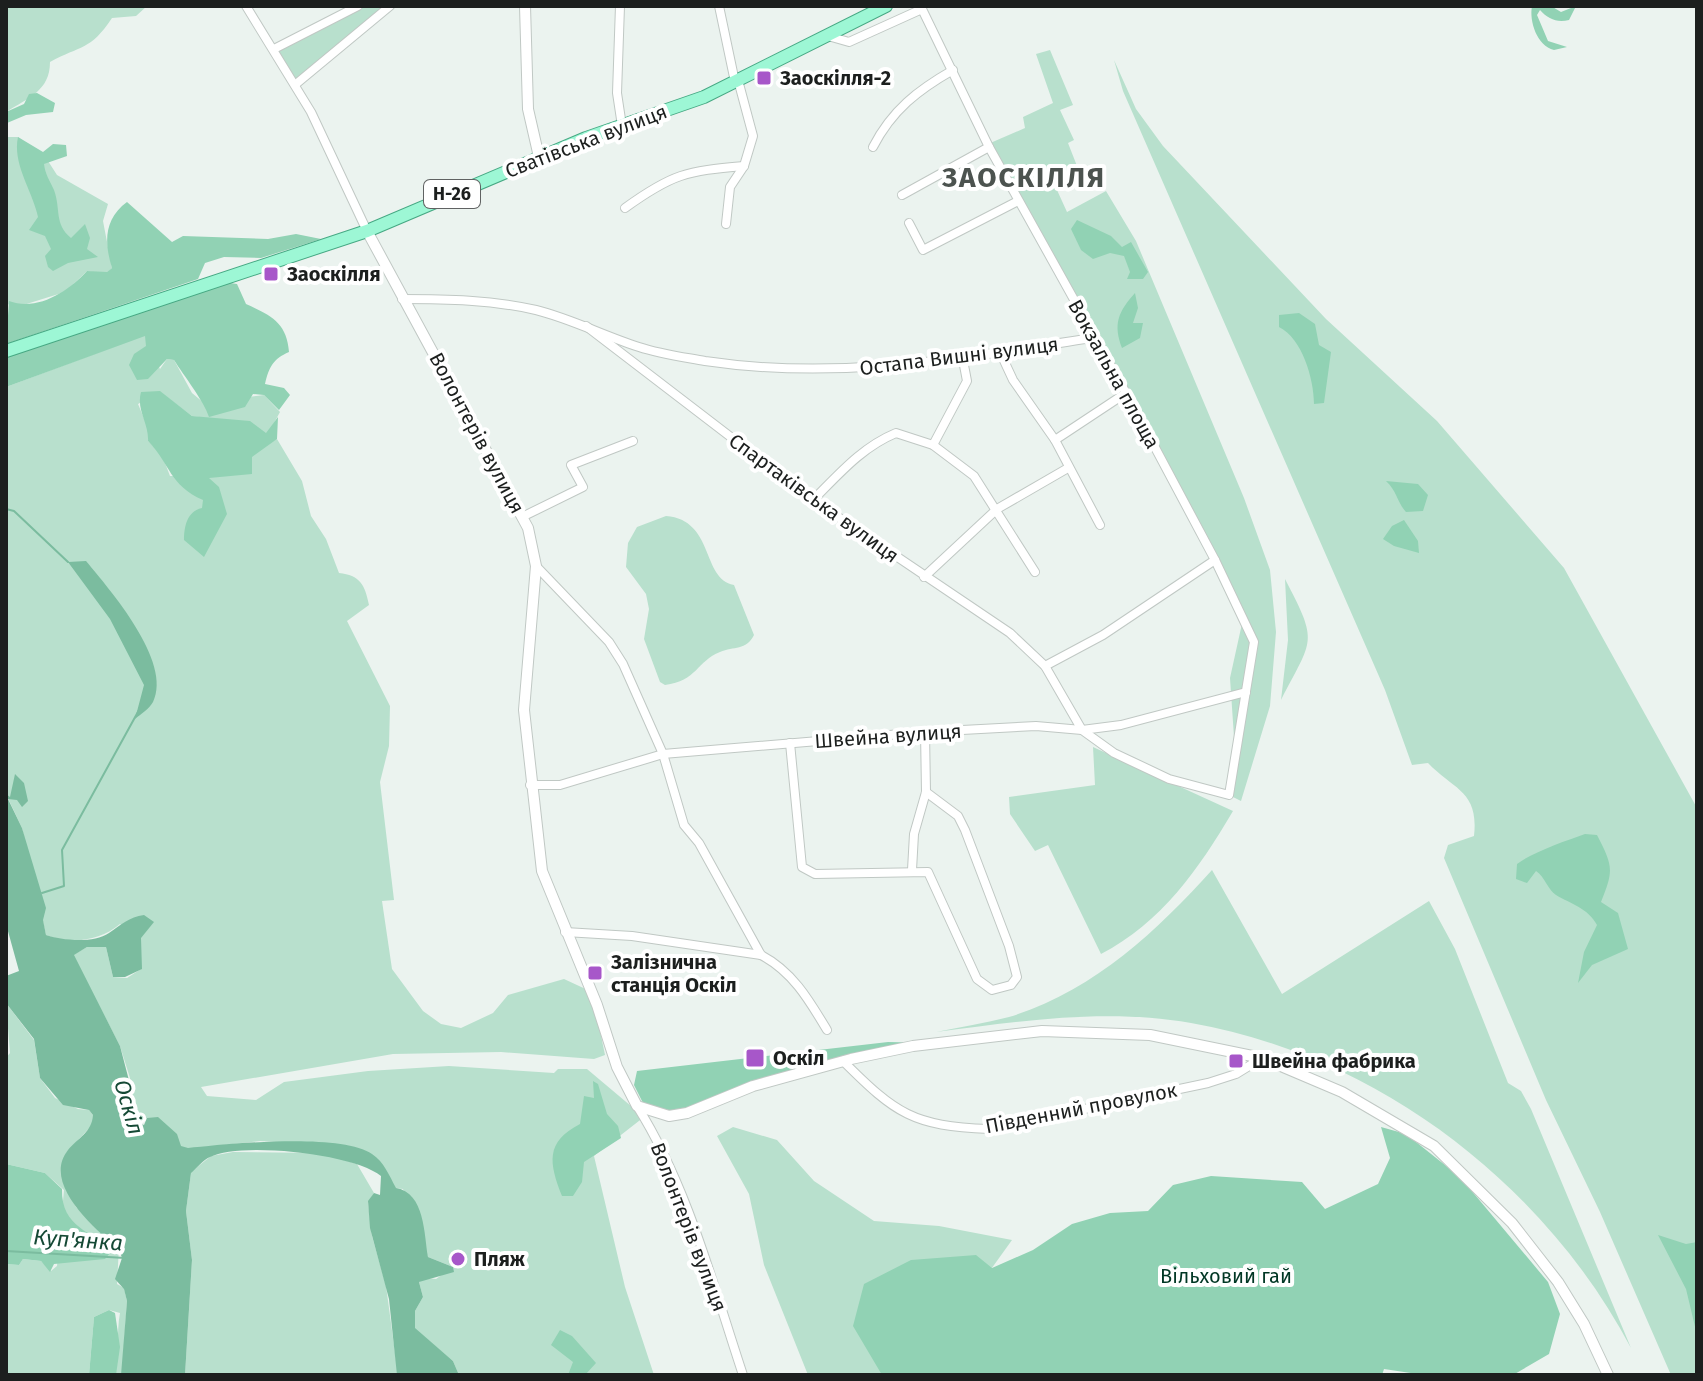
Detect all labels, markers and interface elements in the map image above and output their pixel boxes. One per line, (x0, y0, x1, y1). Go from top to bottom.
place label: Заоскілля-2 (779, 66, 891, 90)
marker: Заоскілля-2 (755, 69, 773, 87)
street label: Сватівська вулиця (502, 99, 670, 183)
district label: ЗАОСКIЛЛЯ (941, 161, 1106, 194)
road number: Н-26 (424, 180, 480, 208)
place label: Заоскілля (286, 262, 381, 286)
marker: Заоскілля (262, 265, 280, 283)
street label: Вокзальна площа (1063, 295, 1165, 453)
street label: Остапа Вишні вулиця (858, 332, 1060, 380)
street label: Волонтерів вулиця (424, 348, 530, 518)
street label: Спартаківська вулиця (724, 428, 904, 568)
street label: Швейна вулиця (814, 719, 962, 753)
place label: Залізнична станція Оскіл (610, 950, 737, 997)
marker: Залізнична станція Оскіл (586, 964, 604, 982)
place label: Оскіл (773, 1046, 824, 1070)
marker: Оскіл (744, 1047, 766, 1069)
place label: Швейна фабрика (1252, 1049, 1416, 1073)
marker: Швейна фабрика (1227, 1052, 1245, 1070)
water label: Оскіл (108, 1076, 150, 1138)
street label: Південний провулок (983, 1078, 1180, 1138)
street label: Волонтерів вулиця (646, 1139, 732, 1315)
water label: Куп'янка (32, 1223, 124, 1257)
place label: Пляж (474, 1247, 526, 1271)
marker: Пляж (449, 1250, 467, 1268)
park label: Вільховий гай (1160, 1264, 1292, 1288)

